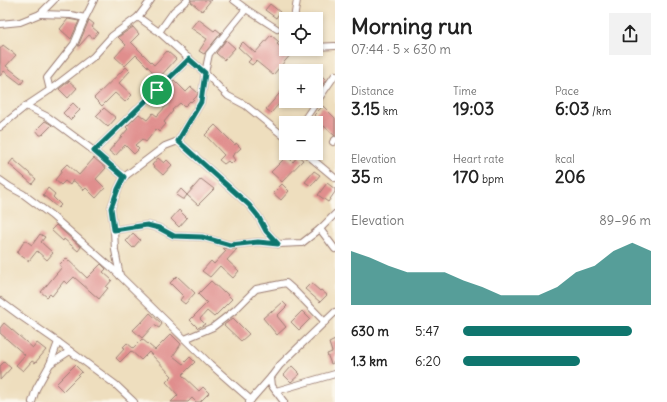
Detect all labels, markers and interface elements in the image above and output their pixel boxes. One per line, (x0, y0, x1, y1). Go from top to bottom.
map controls (279, 12, 323, 160)
button: locate (279, 12, 323, 56)
text: Morning run (351, 12, 473, 40)
button: share (609, 13, 651, 55)
text: 07:44 · 5 × 630 m (351, 41, 451, 58)
button: + (279, 64, 323, 108)
pin (140, 73, 174, 107)
icon: arrive (146, 79, 168, 101)
text: Distance (351, 84, 394, 98)
text: Time (453, 84, 477, 98)
text: Pace (555, 84, 579, 98)
text: 3.15 (351, 98, 380, 120)
text: 19:03 (453, 98, 494, 120)
text: 6:03 (555, 98, 590, 120)
text: km (380, 104, 398, 118)
text: /km (590, 104, 611, 118)
button: − (279, 116, 323, 160)
text: Elevation (351, 152, 396, 166)
text: Heart rate (453, 152, 504, 166)
text: kcal (555, 152, 575, 166)
text: 35 (351, 166, 370, 188)
text: 170 (453, 166, 479, 188)
text: 206 (555, 166, 585, 188)
text: m (370, 172, 383, 186)
text: bpm (479, 172, 504, 186)
text: Elevation (351, 212, 404, 229)
text: 89–96 m (599, 212, 651, 229)
text: 630 m (351, 323, 389, 340)
text: 5:47 (415, 323, 439, 340)
text: 1.3 km (351, 353, 387, 370)
text: 6:20 (415, 353, 441, 370)

